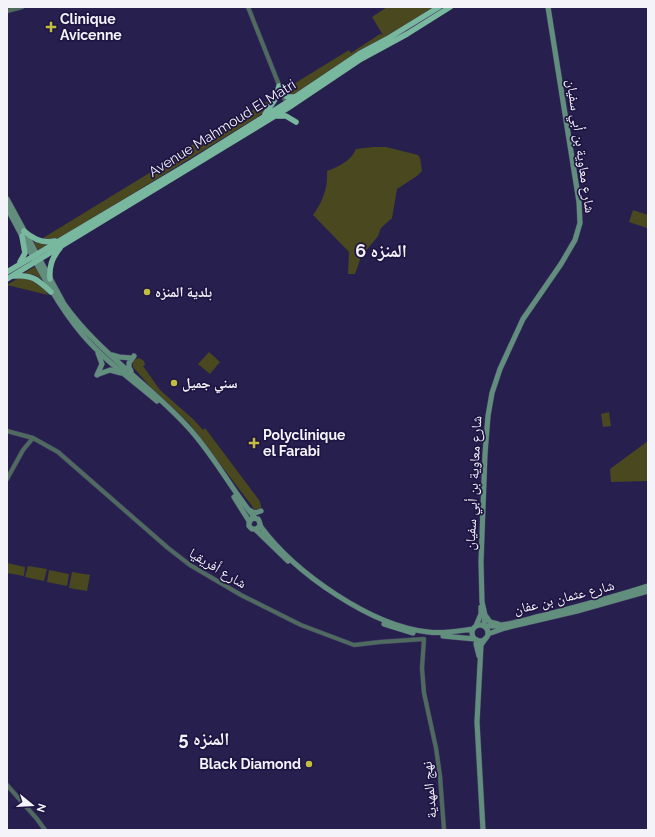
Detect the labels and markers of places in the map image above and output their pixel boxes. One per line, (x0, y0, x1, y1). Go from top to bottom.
place label: Clinique Avicenne (60, 11, 122, 43)
marker: Clinique Avicenne (45, 21, 57, 33)
place label: بلدية المنزه (155, 284, 212, 301)
marker: بلدية المنزه (142, 287, 152, 297)
place label: سني جميل (182, 375, 238, 394)
marker: سني جميل (169, 378, 179, 388)
place label: Polyclinique el Farabi (263, 427, 346, 459)
marker: Polyclinique el Farabi (248, 437, 260, 449)
place label: Black Diamond (199, 756, 301, 772)
marker: Black Diamond (304, 759, 314, 769)

